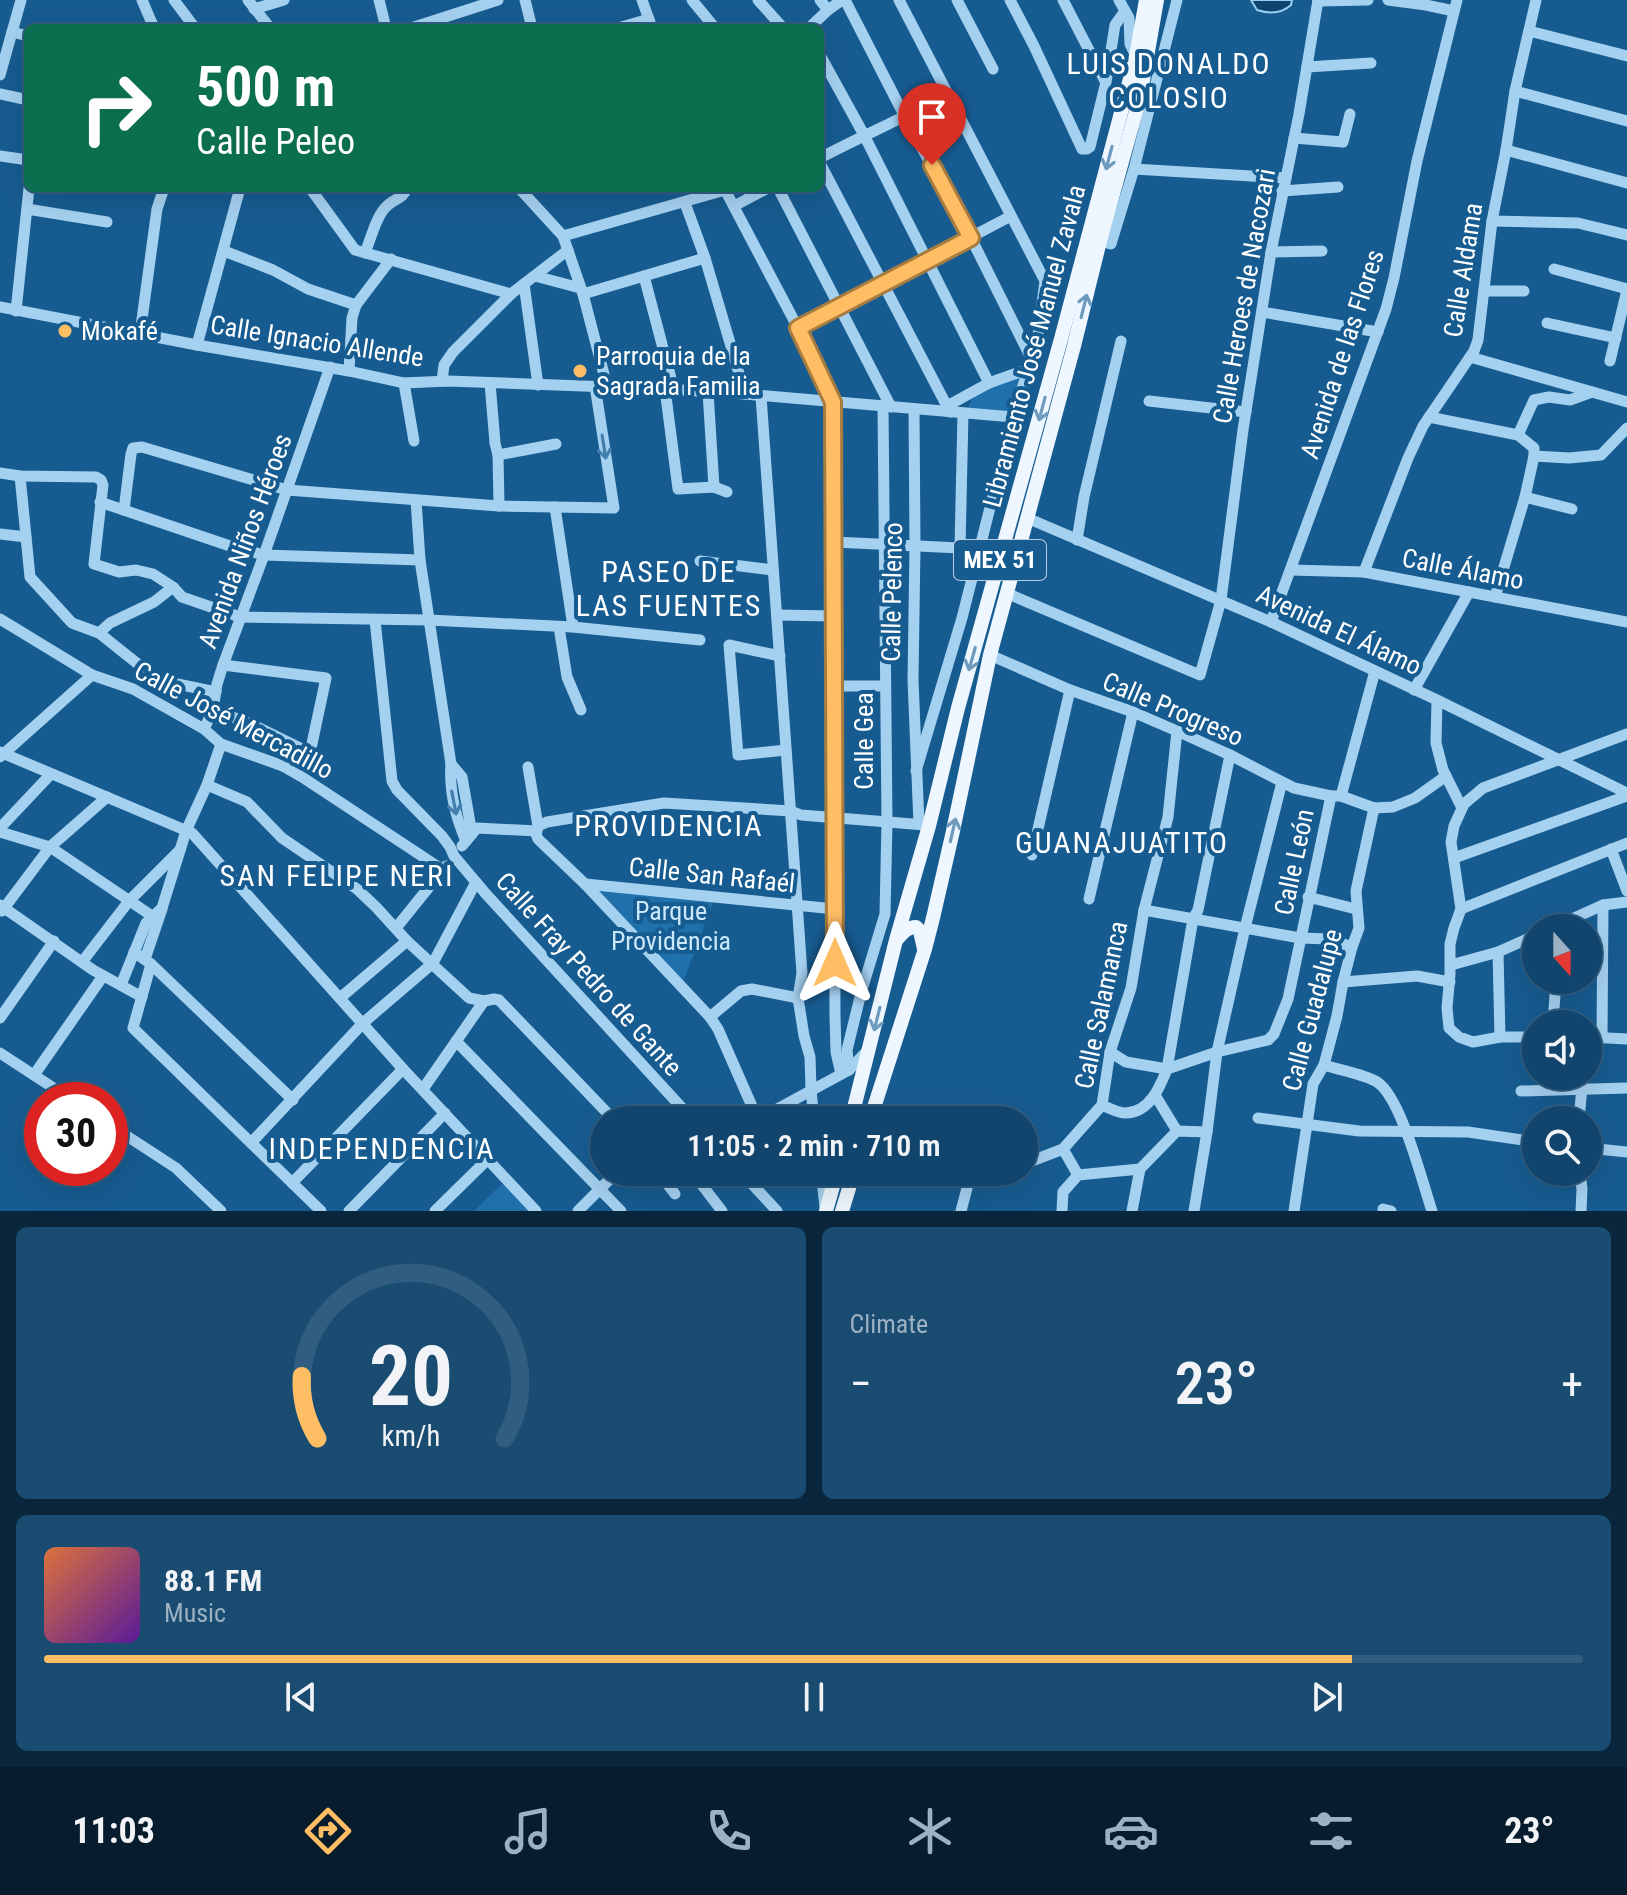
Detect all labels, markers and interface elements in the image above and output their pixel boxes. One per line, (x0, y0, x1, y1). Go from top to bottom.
district label: LUIS DONALDO COLOSIO (1067, 46, 1272, 115)
text: 500 m (196, 54, 335, 120)
icon: right (64, 56, 168, 160)
pin (898, 83, 966, 165)
icon: arrive (910, 95, 954, 139)
text: Calle Peleo (196, 121, 355, 163)
one-way arrow (1101, 144, 1116, 170)
street label: Calle Heroes de Nacozari (1207, 166, 1281, 426)
street label: Libramiento José Manuel Zavala (976, 182, 1092, 510)
street label: Calle Aldama (1438, 201, 1488, 339)
street label: Avenida de las Flores (1294, 246, 1390, 462)
one-way arrow (1078, 294, 1093, 320)
street label: Calle Ignacio Allende (208, 309, 426, 373)
place label: Mokafé (81, 316, 158, 346)
marker: Mokafé (56, 322, 74, 340)
place label: Parroquia de la Sagrada Familia (596, 341, 760, 401)
marker: Parroquia de la Sagrada Familia (571, 362, 589, 380)
one-way arrow (1034, 395, 1049, 421)
street label: Avenida Niños Héroes (192, 430, 298, 652)
one-way arrow (597, 434, 612, 459)
street label: Calle Pelenco (876, 522, 908, 662)
road number: MEX 51 (954, 540, 1046, 580)
street label: Calle Álamo (1400, 543, 1526, 595)
district label: PASEO DE LAS FUENTES (576, 554, 762, 623)
street label: Avenida El Álamo (1252, 579, 1426, 681)
one-way arrow (964, 646, 979, 672)
street label: Calle José Mercadillo (130, 655, 338, 785)
street label: Calle Progreso (1098, 666, 1248, 752)
street label: Calle Gea (849, 692, 879, 790)
one-way arrow (447, 790, 462, 816)
street label: Calle León (1268, 806, 1320, 918)
district label: PROVIDENCIA (574, 808, 764, 843)
one-way arrow (946, 818, 961, 843)
district label: GUANAJUATITO (1015, 825, 1229, 860)
street label: Calle San Rafaél (627, 851, 797, 899)
district label: SAN FELIPE NERI (220, 858, 454, 893)
street label: Calle Fray Pedro de Gante (490, 866, 688, 1082)
park label: Parque Providencia (611, 896, 731, 956)
north arrow (1522, 914, 1602, 994)
map controls (1522, 914, 1602, 1186)
street label: Calle Salamanca (1069, 918, 1133, 1092)
position arrow (793, 921, 877, 1005)
street label: Calle Guadalupe (1276, 926, 1348, 1094)
one-way arrow (868, 1005, 883, 1031)
button: sound (1522, 1010, 1602, 1090)
speed limit sign: 30 (24, 1082, 128, 1186)
button: search (1522, 1106, 1602, 1186)
text: 11:05 · 2 min · 710 m (687, 1128, 941, 1163)
district label: INDEPENDENCIA (269, 1131, 495, 1166)
text: Climate (850, 1309, 928, 1339)
text: 20 (369, 1328, 453, 1425)
text: 23° (1175, 1348, 1258, 1419)
text: − (850, 1358, 872, 1410)
text: + (1561, 1358, 1583, 1410)
text: km/h (381, 1419, 440, 1453)
text: 88.1 FM (164, 1563, 262, 1598)
text: Music (164, 1598, 226, 1628)
icon: previous (279, 1675, 323, 1719)
icon: pause (792, 1675, 836, 1719)
icon: next (1305, 1675, 1349, 1719)
icon: directions (300, 1803, 356, 1859)
icon: music (500, 1803, 556, 1859)
icon: phone (701, 1803, 757, 1859)
icon: climate (902, 1803, 958, 1859)
icon: car (1103, 1803, 1159, 1859)
icon: filters (1303, 1803, 1359, 1859)
text: 11:03 (72, 1810, 155, 1852)
text: 23° (1504, 1810, 1555, 1852)

